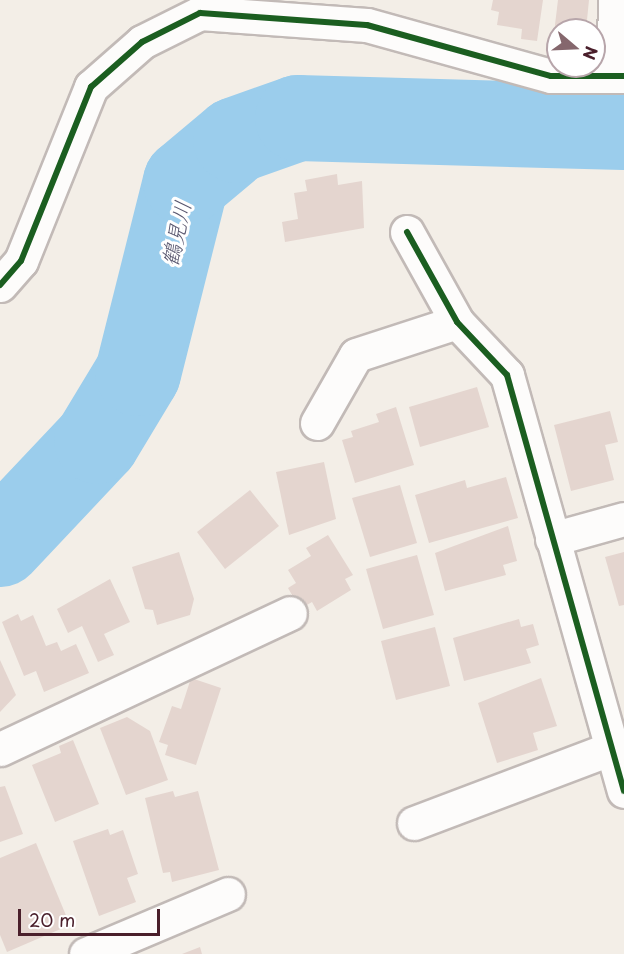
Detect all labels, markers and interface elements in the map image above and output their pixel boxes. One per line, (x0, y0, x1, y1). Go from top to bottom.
north arrow (546, 18, 606, 78)
text: N (578, 43, 605, 63)
water label: 鶴見川 (155, 198, 195, 268)
scale bar (21, 897, 164, 935)
text: 20 m (29, 906, 75, 933)

